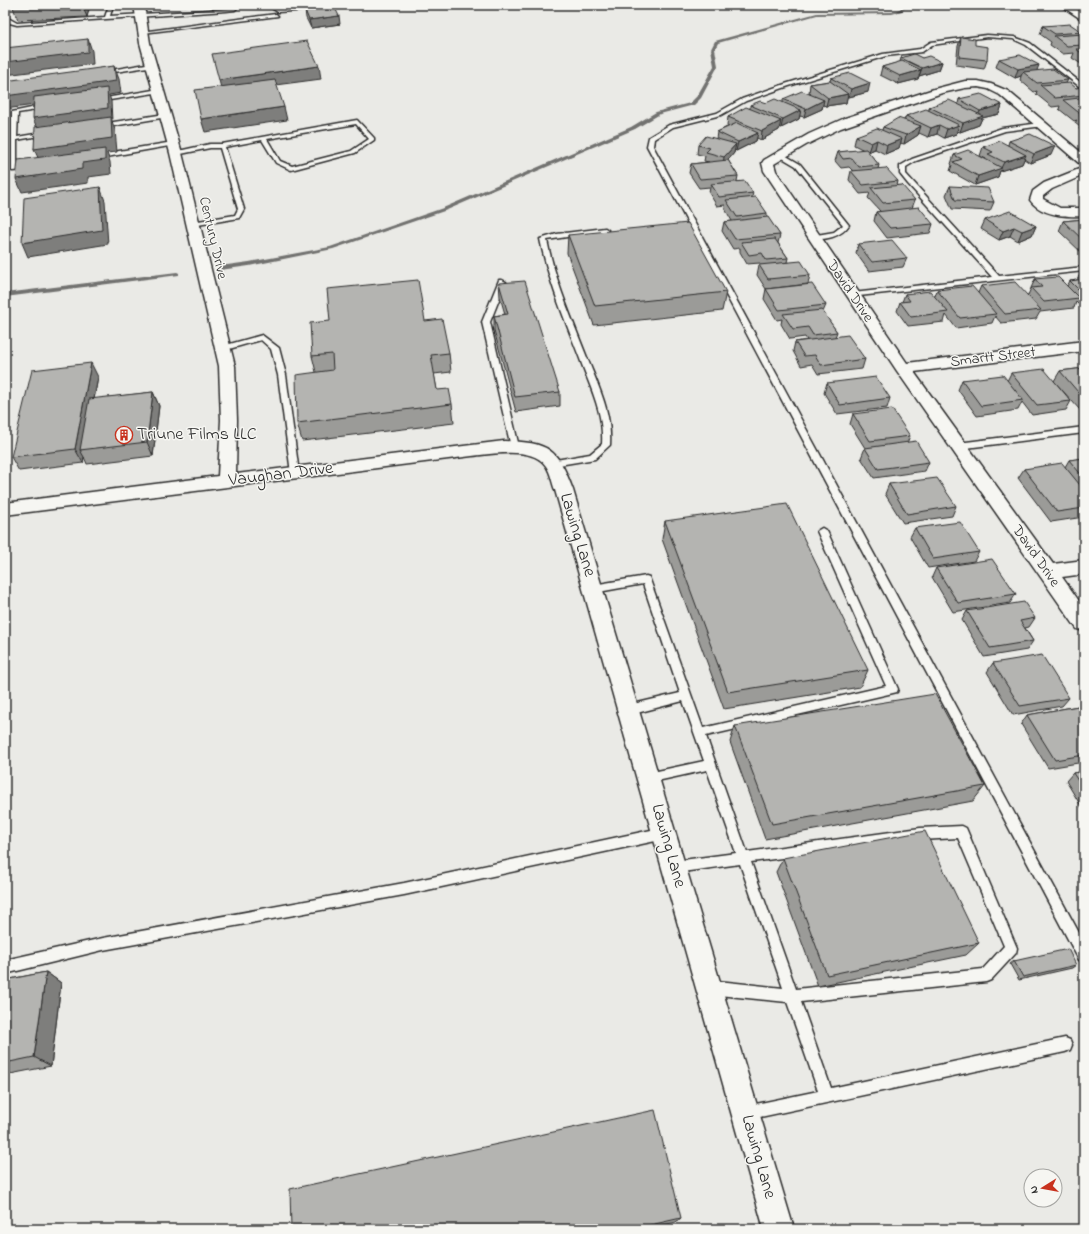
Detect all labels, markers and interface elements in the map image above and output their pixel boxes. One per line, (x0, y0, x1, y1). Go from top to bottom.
street label: Century Drive (192, 195, 233, 282)
street label: David Drive (820, 255, 879, 327)
street label: Smartt Street (949, 341, 1037, 373)
place label: Triune Films LLC (137, 422, 257, 448)
building icon: Triune Films LLC (114, 425, 134, 445)
street label: Vaughan Drive (226, 456, 336, 495)
street label: Lawing Lane (551, 490, 602, 581)
street label: David Drive (1006, 520, 1066, 592)
street label: Lawing Lane (643, 801, 693, 892)
street label: Lawing Lane (733, 1112, 783, 1203)
north arrow (1023, 1168, 1063, 1208)
text: N (1026, 1185, 1043, 1195)

